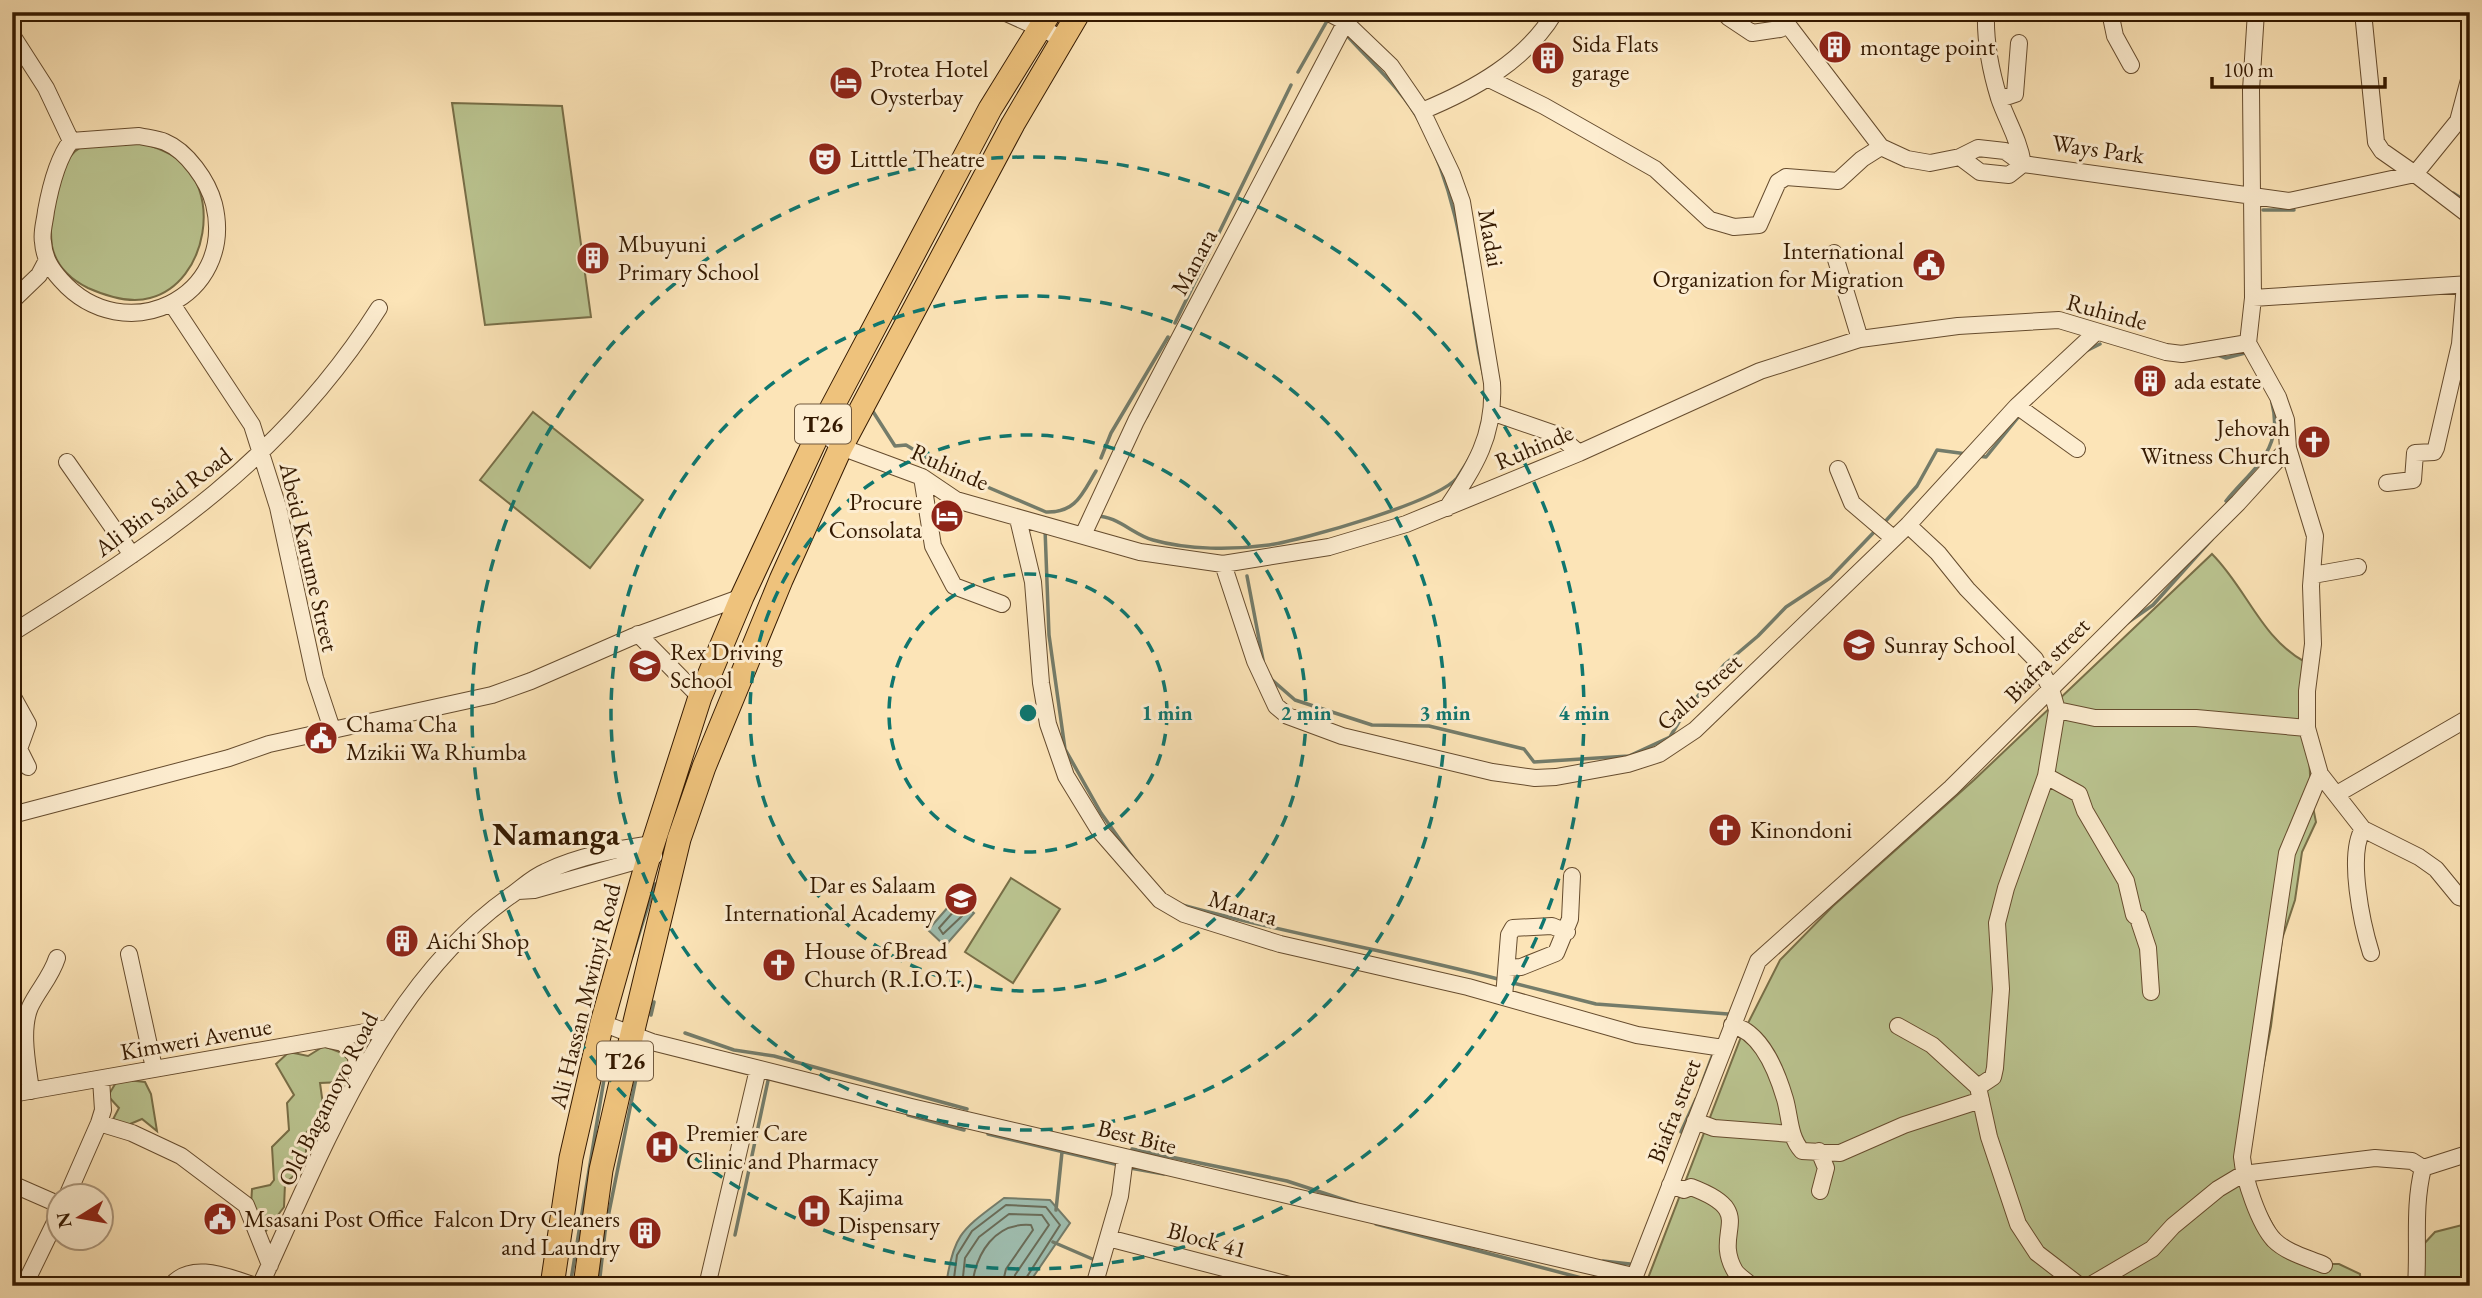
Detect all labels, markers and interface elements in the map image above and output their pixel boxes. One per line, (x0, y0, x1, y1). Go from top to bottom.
place label: Sida Flats garage (1572, 28, 1658, 87)
building icon: montage point (1816, 28, 1854, 66)
place label: montage point (1860, 31, 1996, 62)
building icon: Sida Flats garage (1529, 39, 1567, 77)
scale bar (2212, 46, 2386, 90)
place label: Protea Hotel Oysterbay (870, 53, 989, 112)
text: 100 m (2223, 56, 2274, 83)
hotel icon: Protea Hotel Oysterbay (827, 64, 865, 102)
street label: Ways Park (2050, 127, 2147, 170)
theatre icon: Litttle Theatre (806, 140, 844, 178)
place label: Litttle Theatre (850, 143, 985, 174)
street label: Madai (1471, 207, 1512, 269)
street label: Manara (1163, 223, 1224, 300)
place label: Mbuyuni Primary School (618, 228, 759, 287)
place label: International Organization for Migration (1652, 235, 1904, 294)
building icon: Mbuyuni Primary School (574, 239, 612, 277)
public building icon: International Organization for Migration (1910, 246, 1948, 284)
street label: Ruhinde (2063, 286, 2151, 337)
building icon: ada estate (2131, 362, 2169, 400)
place label: ada estate (2174, 365, 2261, 396)
road number: T26 (795, 404, 851, 444)
place label: Jehovah Witness Church (2141, 412, 2290, 471)
street label: Ruhinde (1490, 416, 1578, 477)
church icon: Jehovah Witness Church (2295, 423, 2333, 461)
street label: Ruhinde (906, 436, 994, 497)
street label: Ali Bin Said Road (87, 439, 238, 564)
street label: Abeid Karume Street (272, 458, 346, 655)
place label: Procure Consolata (829, 486, 922, 545)
hotel icon: Procure Consolata (928, 497, 966, 535)
street label: Biafra street (1997, 610, 2096, 709)
school or university icon: Sunray School (1840, 626, 1878, 664)
place label: Sunray School (1884, 629, 2016, 660)
place label: Rex Driving School (670, 636, 783, 695)
street label: Galu Street (1650, 646, 1748, 737)
school or university icon: Rex Driving School (626, 647, 664, 685)
text: 1 min (1141, 699, 1193, 726)
text: 2 min (1280, 699, 1332, 726)
text: 3 min (1419, 699, 1471, 726)
text: 4 min (1558, 699, 1610, 726)
centre of rings (1016, 701, 1040, 725)
place label: Chama Cha Mzikii Wa Rhumba (346, 708, 527, 767)
public building icon: Chama Cha Mzikii Wa Rhumba (302, 719, 340, 757)
church icon: Kinondoni (1706, 811, 1744, 849)
district label: Namanga (492, 813, 621, 855)
place label: Kinondoni (1750, 814, 1852, 845)
place label: Dar es Salaam International Academy (725, 869, 936, 928)
street label: Ali Hassan Mwinyi Road (541, 879, 628, 1113)
school or university icon: Dar es Salaam International Academy (942, 880, 980, 918)
street label: Manara (1205, 882, 1282, 933)
building icon: Aichi Shop (383, 922, 421, 960)
place label: Aichi Shop (425, 925, 529, 956)
place label: House of Bread Church (R.I.O.T.) (804, 935, 973, 994)
church icon: House of Bread Church (R.I.O.T.) (760, 946, 798, 984)
street label: Old Bagamoyo Road (270, 1006, 385, 1191)
street label: Kimweri Avenue (118, 1010, 274, 1067)
road number: T26 (597, 1042, 653, 1080)
street label: Biafra street (1640, 1054, 1708, 1167)
street label: Best Bite (1094, 1112, 1180, 1161)
place label: Premier Care Clinic and Pharmacy (686, 1117, 879, 1176)
hospital icon: Premier Care Clinic and Pharmacy (643, 1128, 681, 1166)
place label: Kajima Dispensary (838, 1181, 941, 1240)
north arrow (46, 1182, 116, 1252)
hospital icon: Kajima Dispensary (795, 1192, 833, 1230)
public building icon: Msasani Post Office (201, 1200, 239, 1238)
place label: Msasani Post Office (244, 1203, 423, 1234)
place label: Falcon Dry Cleaners and Laundry (433, 1203, 620, 1262)
text: N (50, 1210, 78, 1230)
building icon: Falcon Dry Cleaners and Laundry (626, 1214, 664, 1252)
street label: Block 41 (1164, 1214, 1250, 1265)

